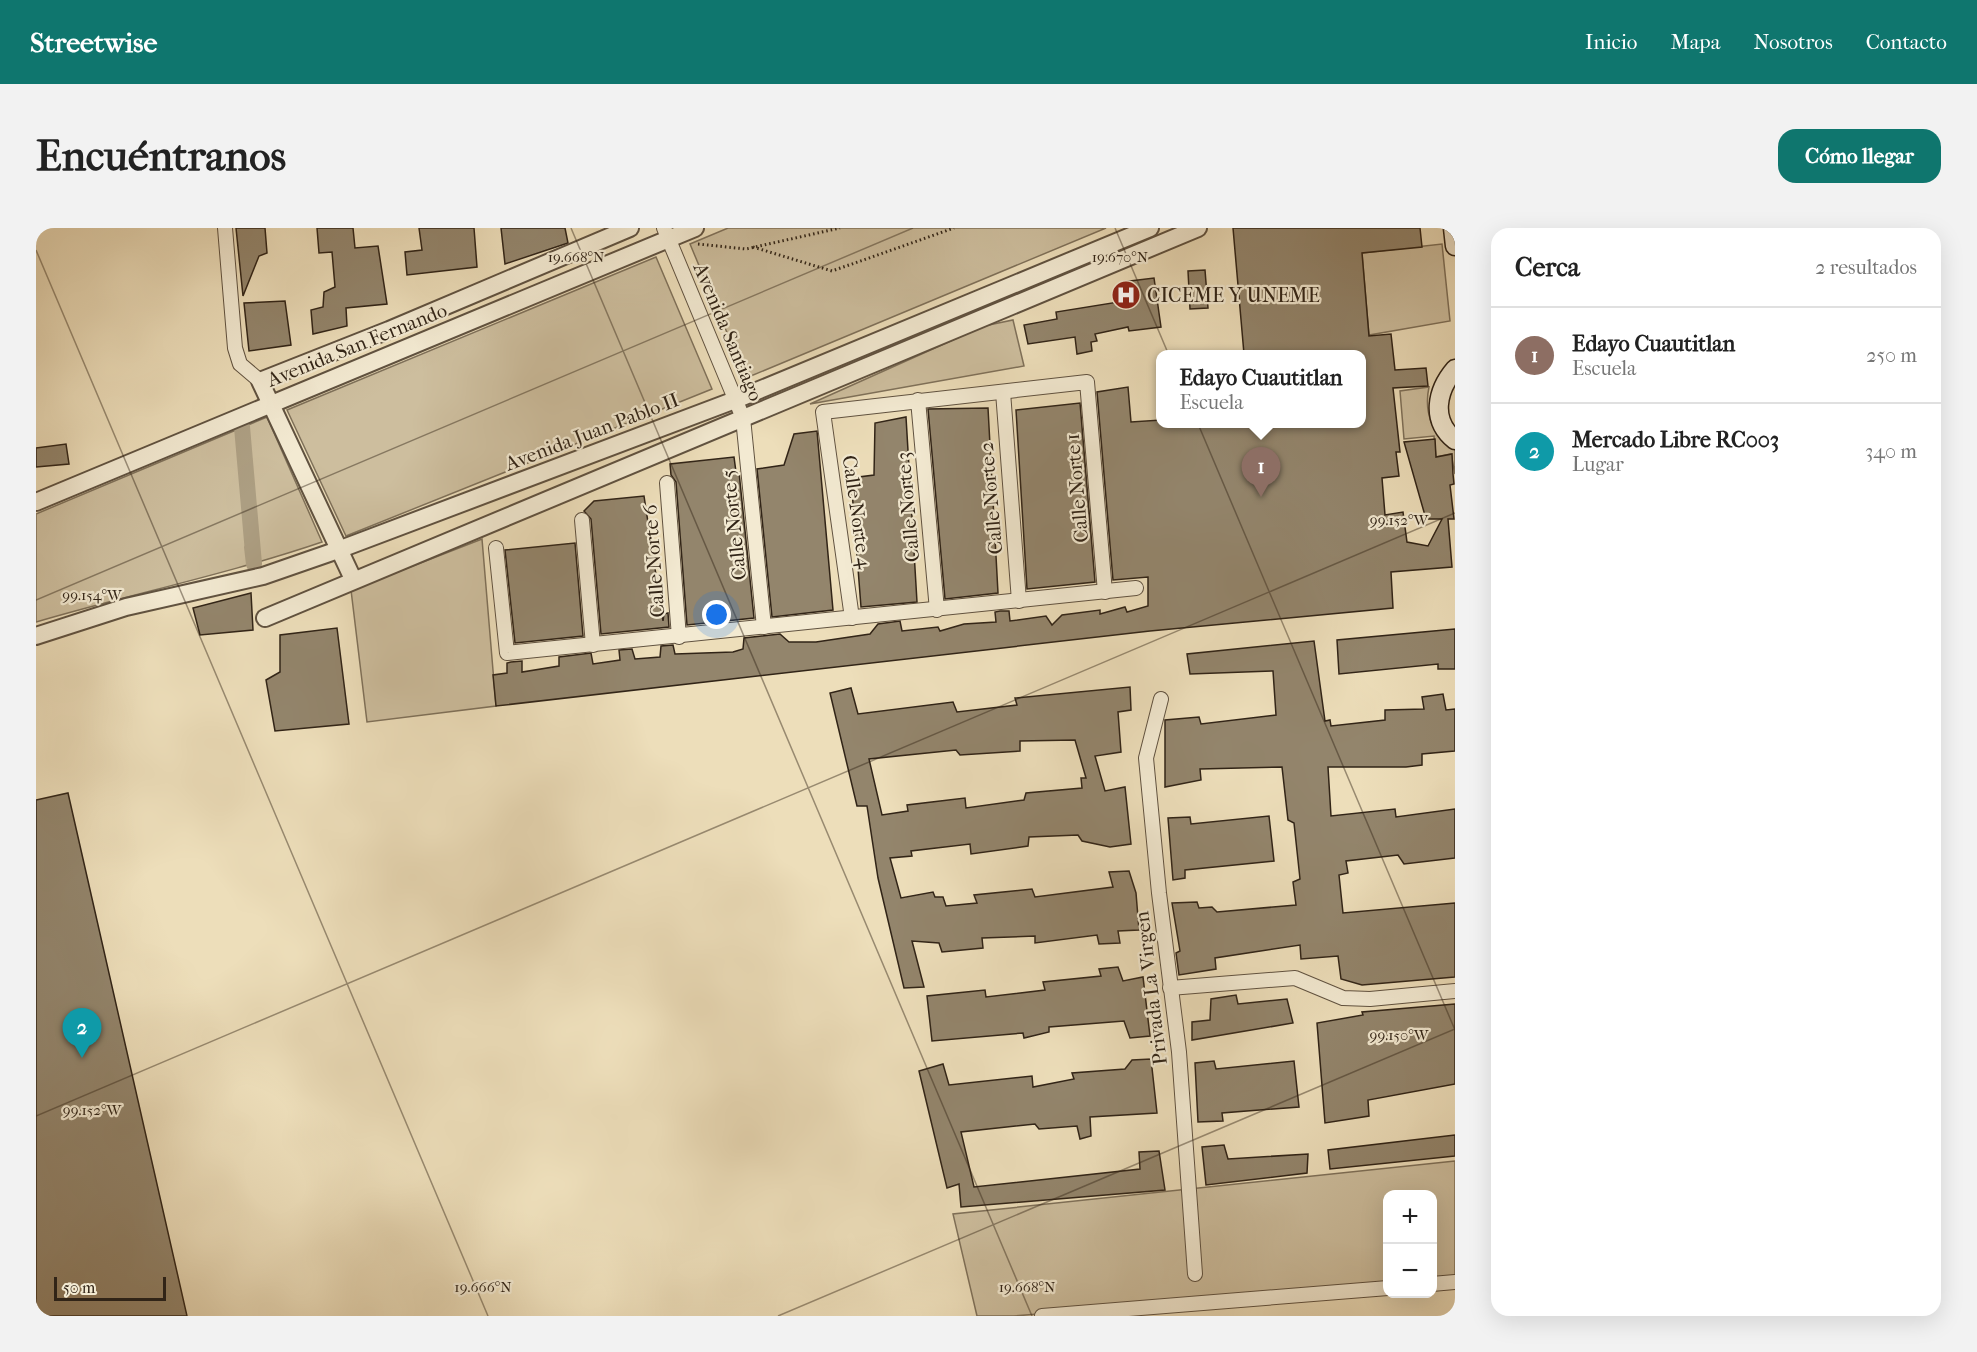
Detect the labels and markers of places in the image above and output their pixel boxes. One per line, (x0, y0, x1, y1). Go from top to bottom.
hospital icon: CICEME Y UNEME (1110, 279, 1142, 311)
place label: CICEME Y UNEME (1147, 284, 1320, 307)
pin: 1 (1242, 448, 1280, 497)
pin: 2 (62, 1008, 102, 1058)

